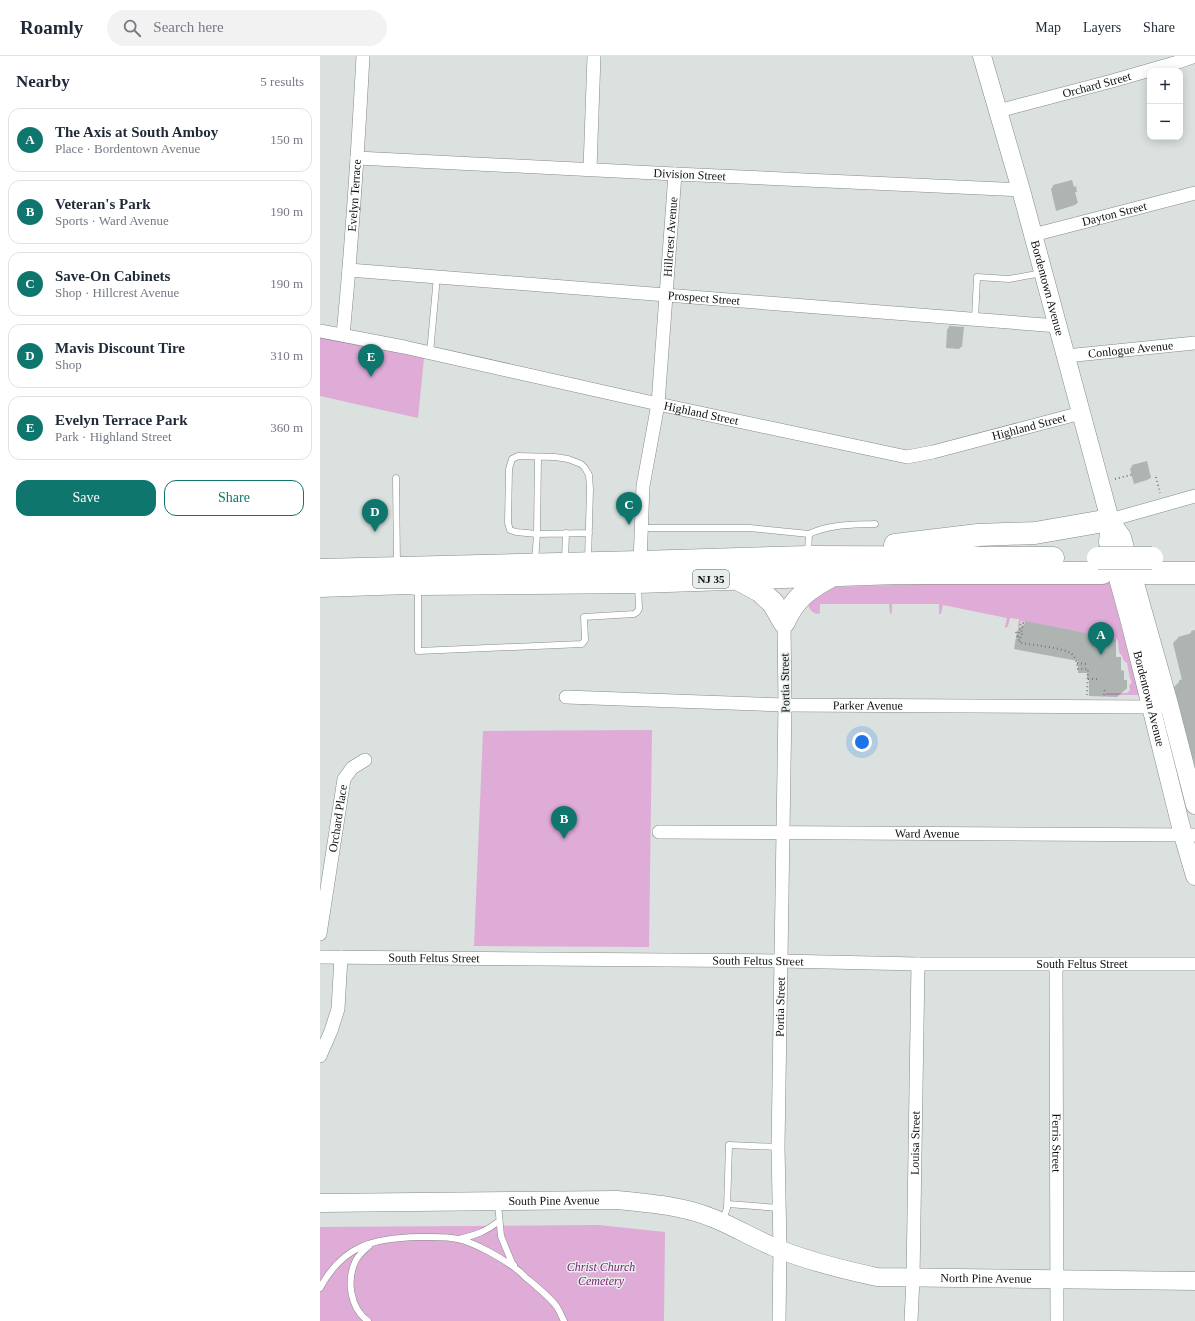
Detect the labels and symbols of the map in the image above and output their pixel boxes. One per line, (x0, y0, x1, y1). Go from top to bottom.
street label: Orchard Street (1061, 69, 1133, 101)
street label: Evelyn Terrace (345, 159, 364, 232)
street label: Division Street (653, 166, 727, 183)
street label: Hillcrest Avenue (660, 196, 680, 277)
street label: Dayton Street (1080, 199, 1149, 229)
street label: Bordentown Avenue (1028, 239, 1067, 337)
street label: Prospect Street (667, 288, 741, 308)
street label: Conlogue Avenue (1087, 338, 1174, 361)
pin: E (358, 344, 384, 377)
street label: Highland Street (663, 398, 740, 428)
street label: Highland Street (990, 410, 1068, 443)
pin: C (616, 492, 642, 525)
pin: D (362, 499, 388, 532)
road number: NJ 35 (693, 570, 729, 588)
pin: A (1088, 622, 1114, 655)
street label: Bordentown Avenue (1130, 649, 1168, 748)
street label: Portia Street (777, 652, 793, 713)
street label: Parker Avenue (833, 698, 903, 713)
your location (852, 732, 872, 752)
street label: Orchard Place (326, 784, 350, 853)
pin: B (551, 806, 577, 839)
street label: Ward Avenue (895, 826, 959, 841)
street label: South Feltus Street (388, 951, 480, 965)
street label: South Feltus Street (712, 953, 805, 969)
street label: South Feltus Street (1036, 957, 1128, 971)
street label: Portia Street (773, 976, 788, 1037)
street label: Louisa Street (908, 1110, 923, 1175)
street label: Ferris Street (1049, 1113, 1064, 1173)
street label: South Pine Avenue (508, 1193, 600, 1208)
park label: Christ Church Cemetery (567, 1260, 635, 1288)
street label: North Pine Avenue (940, 1271, 1032, 1286)

